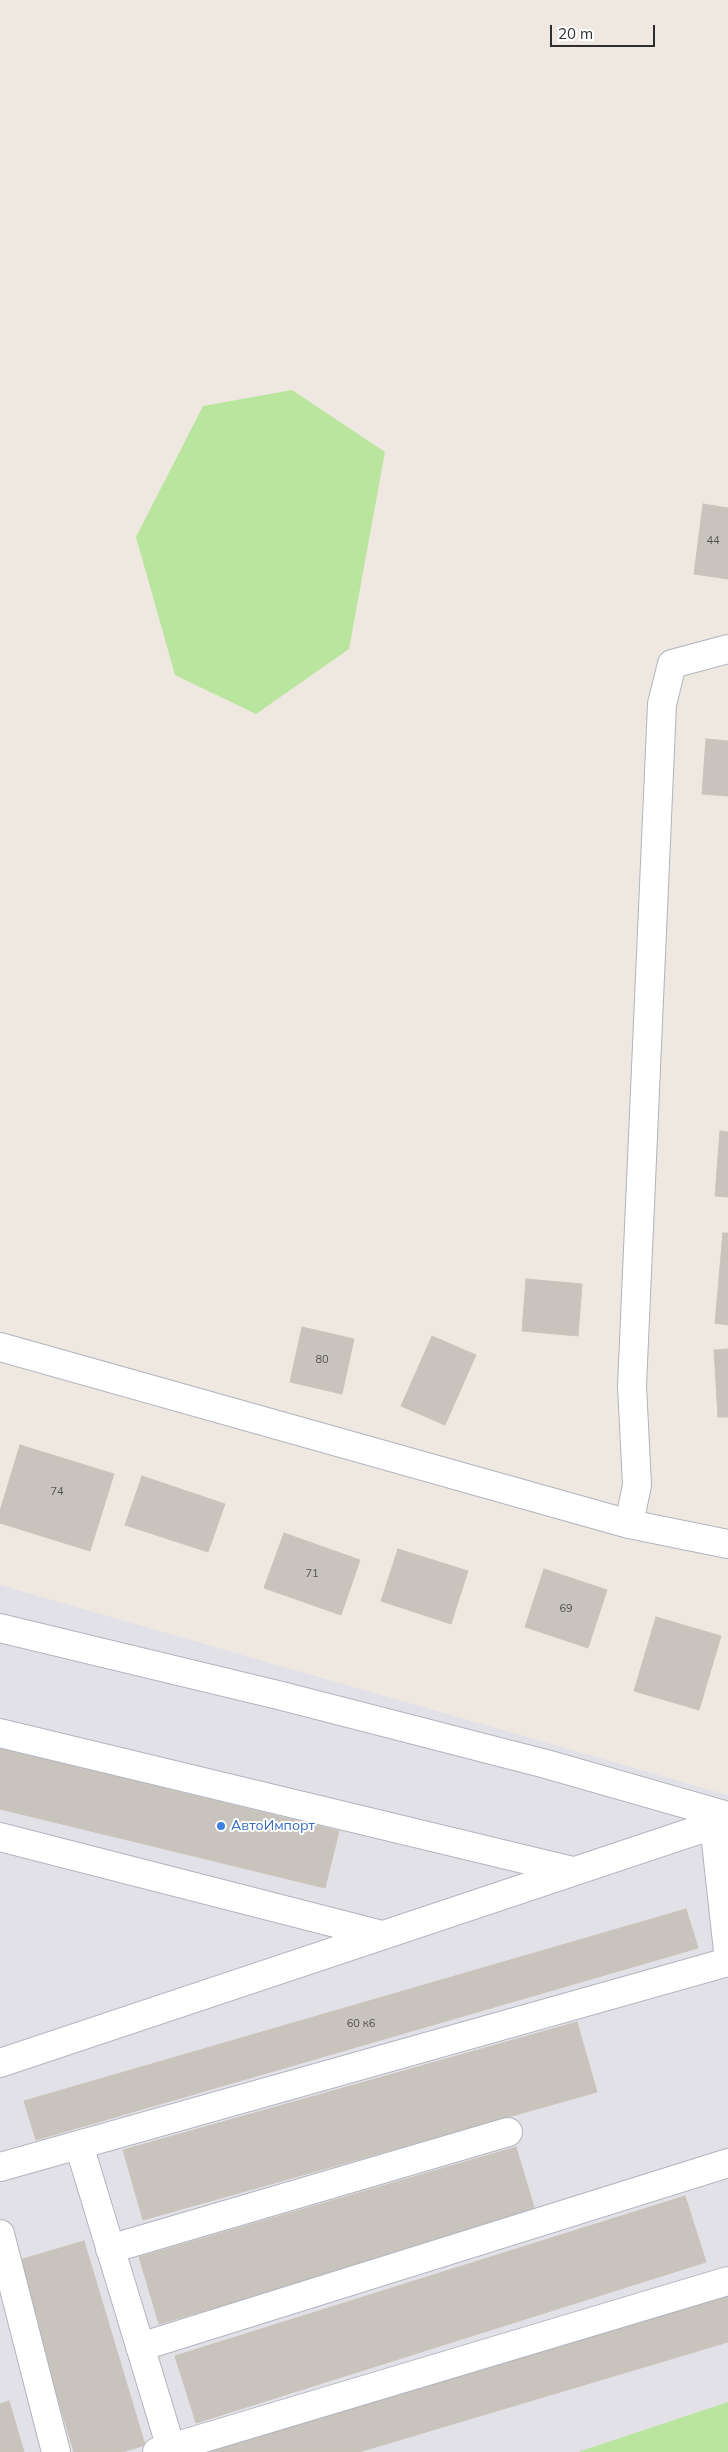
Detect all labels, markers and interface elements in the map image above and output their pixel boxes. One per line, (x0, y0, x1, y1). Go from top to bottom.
scale bar (553, 15, 658, 47)
text: 20 m (558, 24, 593, 43)
house number: 44 (706, 534, 720, 548)
house number: 80 (315, 1353, 329, 1367)
house number: 74 (50, 1485, 64, 1499)
house number: 71 (305, 1567, 319, 1581)
house number: 69 (559, 1602, 573, 1616)
place label: АвтоИмпорт (231, 1818, 315, 1834)
marker: АвтоИмпорт (215, 1820, 227, 1832)
house number: 60 к6 (347, 2017, 375, 2031)

